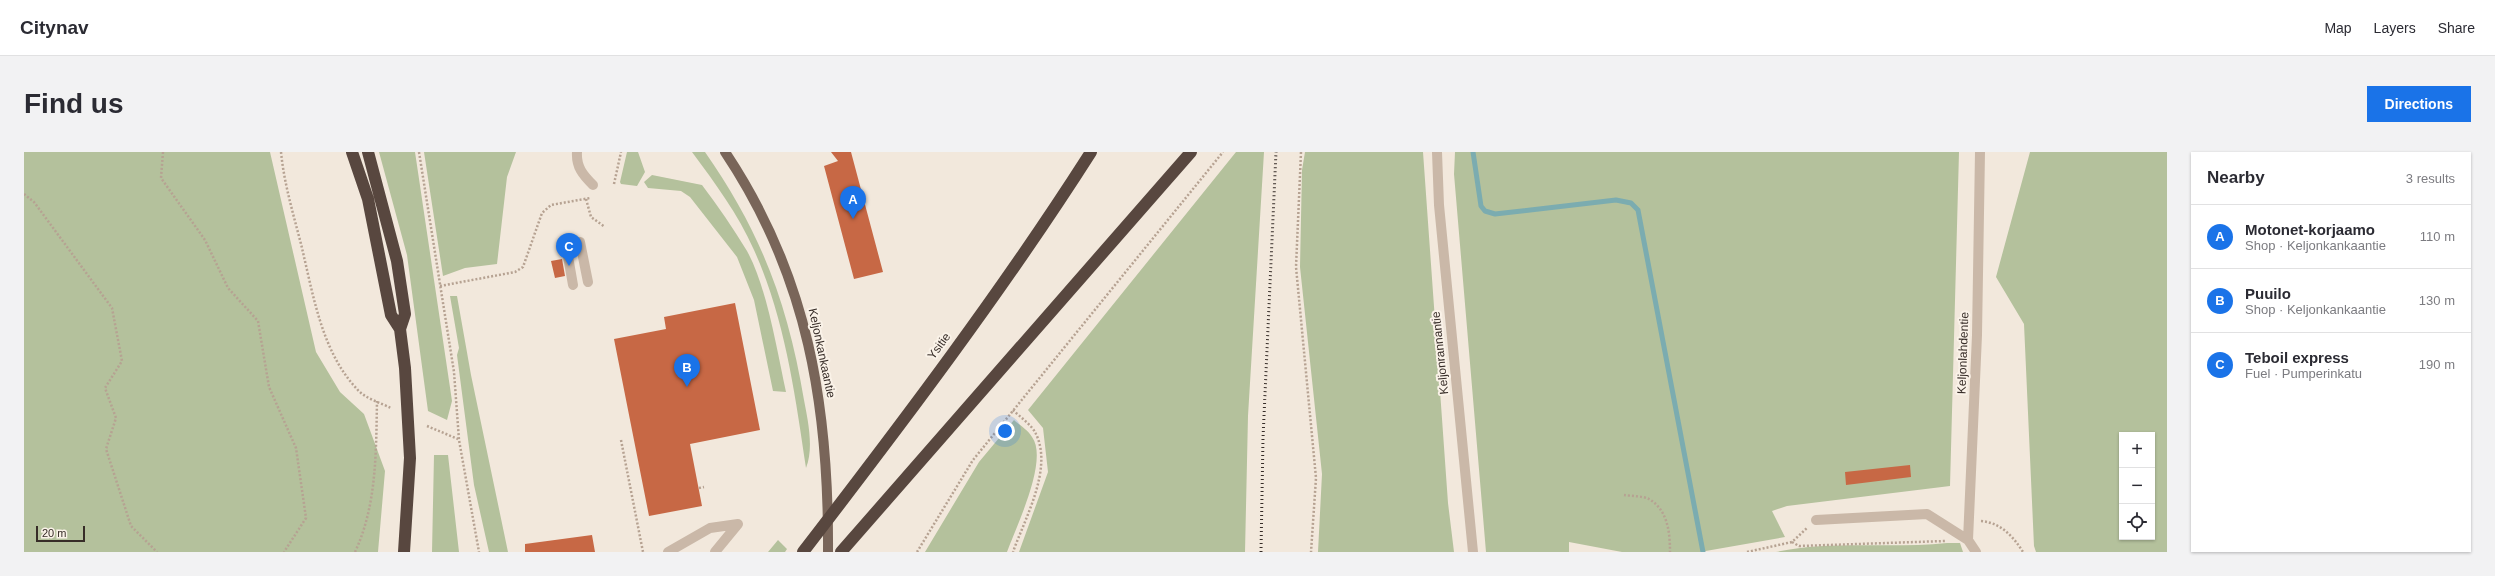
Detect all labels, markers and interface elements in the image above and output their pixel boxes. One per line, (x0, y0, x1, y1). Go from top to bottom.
text: Citynav (20, 17, 89, 38)
text: Map (2324, 20, 2352, 36)
text: Layers (2374, 20, 2416, 36)
text: Share (2438, 20, 2475, 36)
button: Directions (2367, 86, 2471, 122)
text: Find us (24, 88, 124, 119)
text: Nearby (2207, 168, 2265, 187)
text: 3 results (2406, 171, 2455, 186)
pin: A (840, 186, 866, 219)
text: Motonet-korjaamo (2245, 221, 2375, 238)
text: A (2215, 229, 2225, 244)
text: 110 m (2420, 229, 2455, 244)
pin: C (556, 233, 582, 266)
text: Shop · Keljonkankaantie (2245, 238, 2386, 253)
text: Puuilo (2245, 285, 2291, 302)
text: B (2215, 293, 2225, 308)
text: 130 m (2419, 293, 2455, 308)
text: Shop · Keljonkankaantie (2245, 302, 2386, 317)
street label: Keljonkankaantie (806, 307, 838, 399)
street label: Keljonrannantie (1429, 310, 1451, 395)
street label: Keljonlahdentie (1955, 311, 1971, 394)
street label: Ysitie (925, 330, 953, 362)
text: Teboil express (2245, 349, 2349, 366)
pin: B (674, 354, 700, 387)
text: C (2215, 357, 2225, 372)
text: 190 m (2419, 357, 2455, 372)
text: Fuel · Pumperinkatu (2245, 366, 2362, 381)
your location (995, 421, 1015, 441)
map controls (2119, 432, 2155, 540)
button: + (2119, 432, 2155, 468)
button: − (2119, 468, 2155, 504)
button: locate (2119, 504, 2155, 540)
scale bar (36, 524, 85, 543)
text: 20 m (42, 527, 66, 539)

